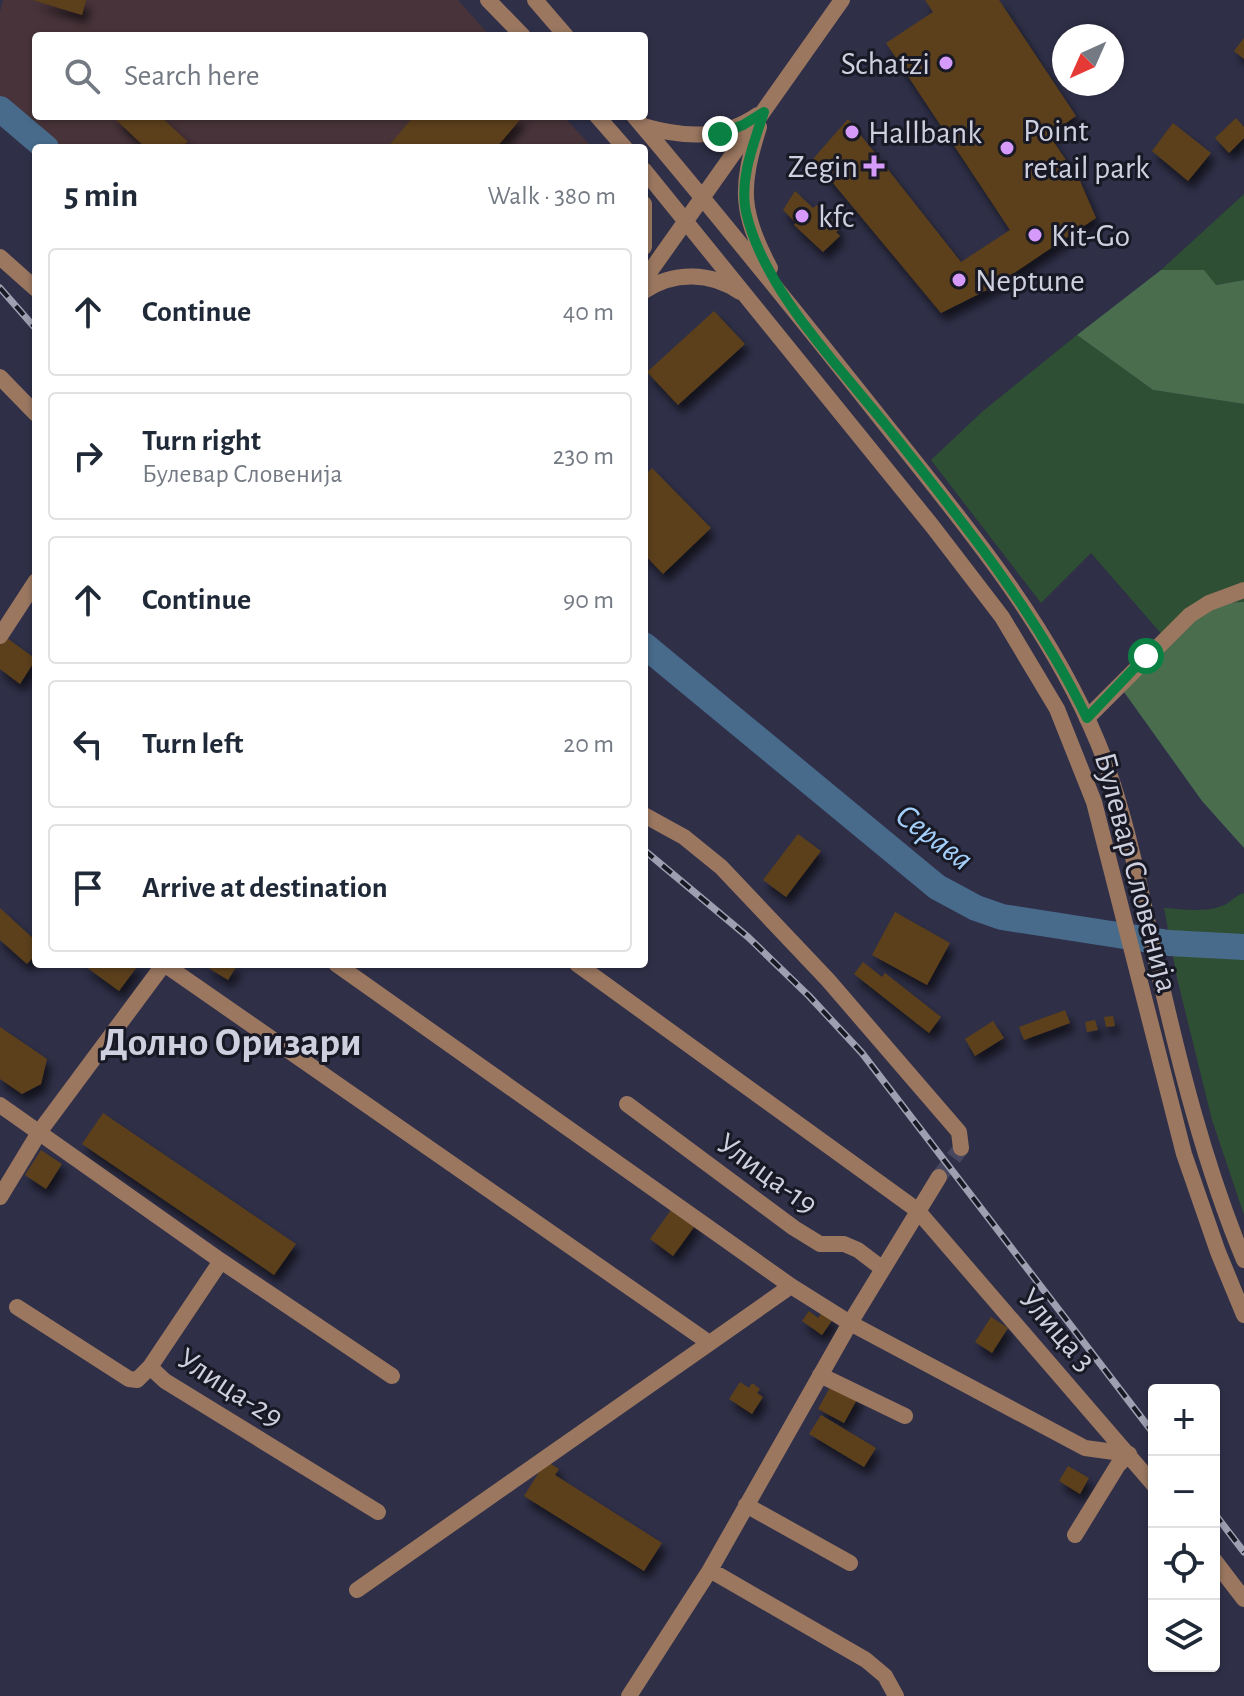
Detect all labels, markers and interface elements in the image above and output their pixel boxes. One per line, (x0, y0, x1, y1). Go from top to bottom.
north arrow (1052, 24, 1124, 96)
search box (32, 32, 648, 120)
place label: Schatzi (841, 48, 930, 80)
icon: search (60, 54, 104, 98)
marker: Schatzi (937, 54, 955, 72)
text: Search here (124, 61, 260, 91)
place label: Point retail park (1023, 115, 1150, 184)
route end (702, 116, 738, 152)
place label: Hallbank (868, 117, 982, 149)
marker: Hallbank (843, 123, 861, 141)
marker: Point retail park (998, 139, 1016, 157)
place label: Zegin (788, 151, 858, 183)
marker: Zegin (865, 157, 883, 175)
text: 5 min (64, 179, 138, 213)
text: Walk · 380 m (488, 183, 616, 209)
place label: kfc (818, 201, 854, 233)
marker: kfc (793, 207, 811, 225)
place label: Kit-Go (1051, 220, 1130, 252)
marker: Kit-Go (1026, 226, 1044, 244)
place label: Neptune (975, 265, 1085, 297)
marker: Neptune (950, 271, 968, 289)
icon: ahead (66, 290, 110, 334)
text: Continue (142, 297, 251, 327)
text: 40 m (563, 299, 614, 325)
text: Turn right (142, 426, 261, 456)
icon: right (66, 434, 110, 478)
text: 230 m (553, 443, 614, 469)
text: Булевар Словенија (142, 461, 343, 487)
icon: ahead (66, 578, 110, 622)
text: Continue (142, 585, 251, 615)
text: 90 m (563, 587, 614, 613)
route start (1128, 638, 1164, 674)
icon: left (66, 722, 110, 766)
text: Turn left (142, 729, 243, 759)
text: 20 m (563, 731, 614, 757)
street label: Булевар Словенија (1089, 749, 1183, 996)
water label: Серава (889, 798, 979, 877)
icon: arrive (66, 866, 110, 910)
text: Arrive at destination (142, 873, 388, 903)
district label: Долно Оризари (100, 1023, 362, 1063)
street label: Улица-19 (711, 1127, 823, 1221)
street label: Улица 3 (1013, 1282, 1101, 1377)
street label: Улица-29 (172, 1342, 289, 1434)
map controls (1148, 1384, 1220, 1672)
button: + (1148, 1384, 1220, 1456)
button: − (1148, 1456, 1220, 1528)
button: locate (1148, 1528, 1220, 1600)
button: layers (1148, 1600, 1220, 1672)

